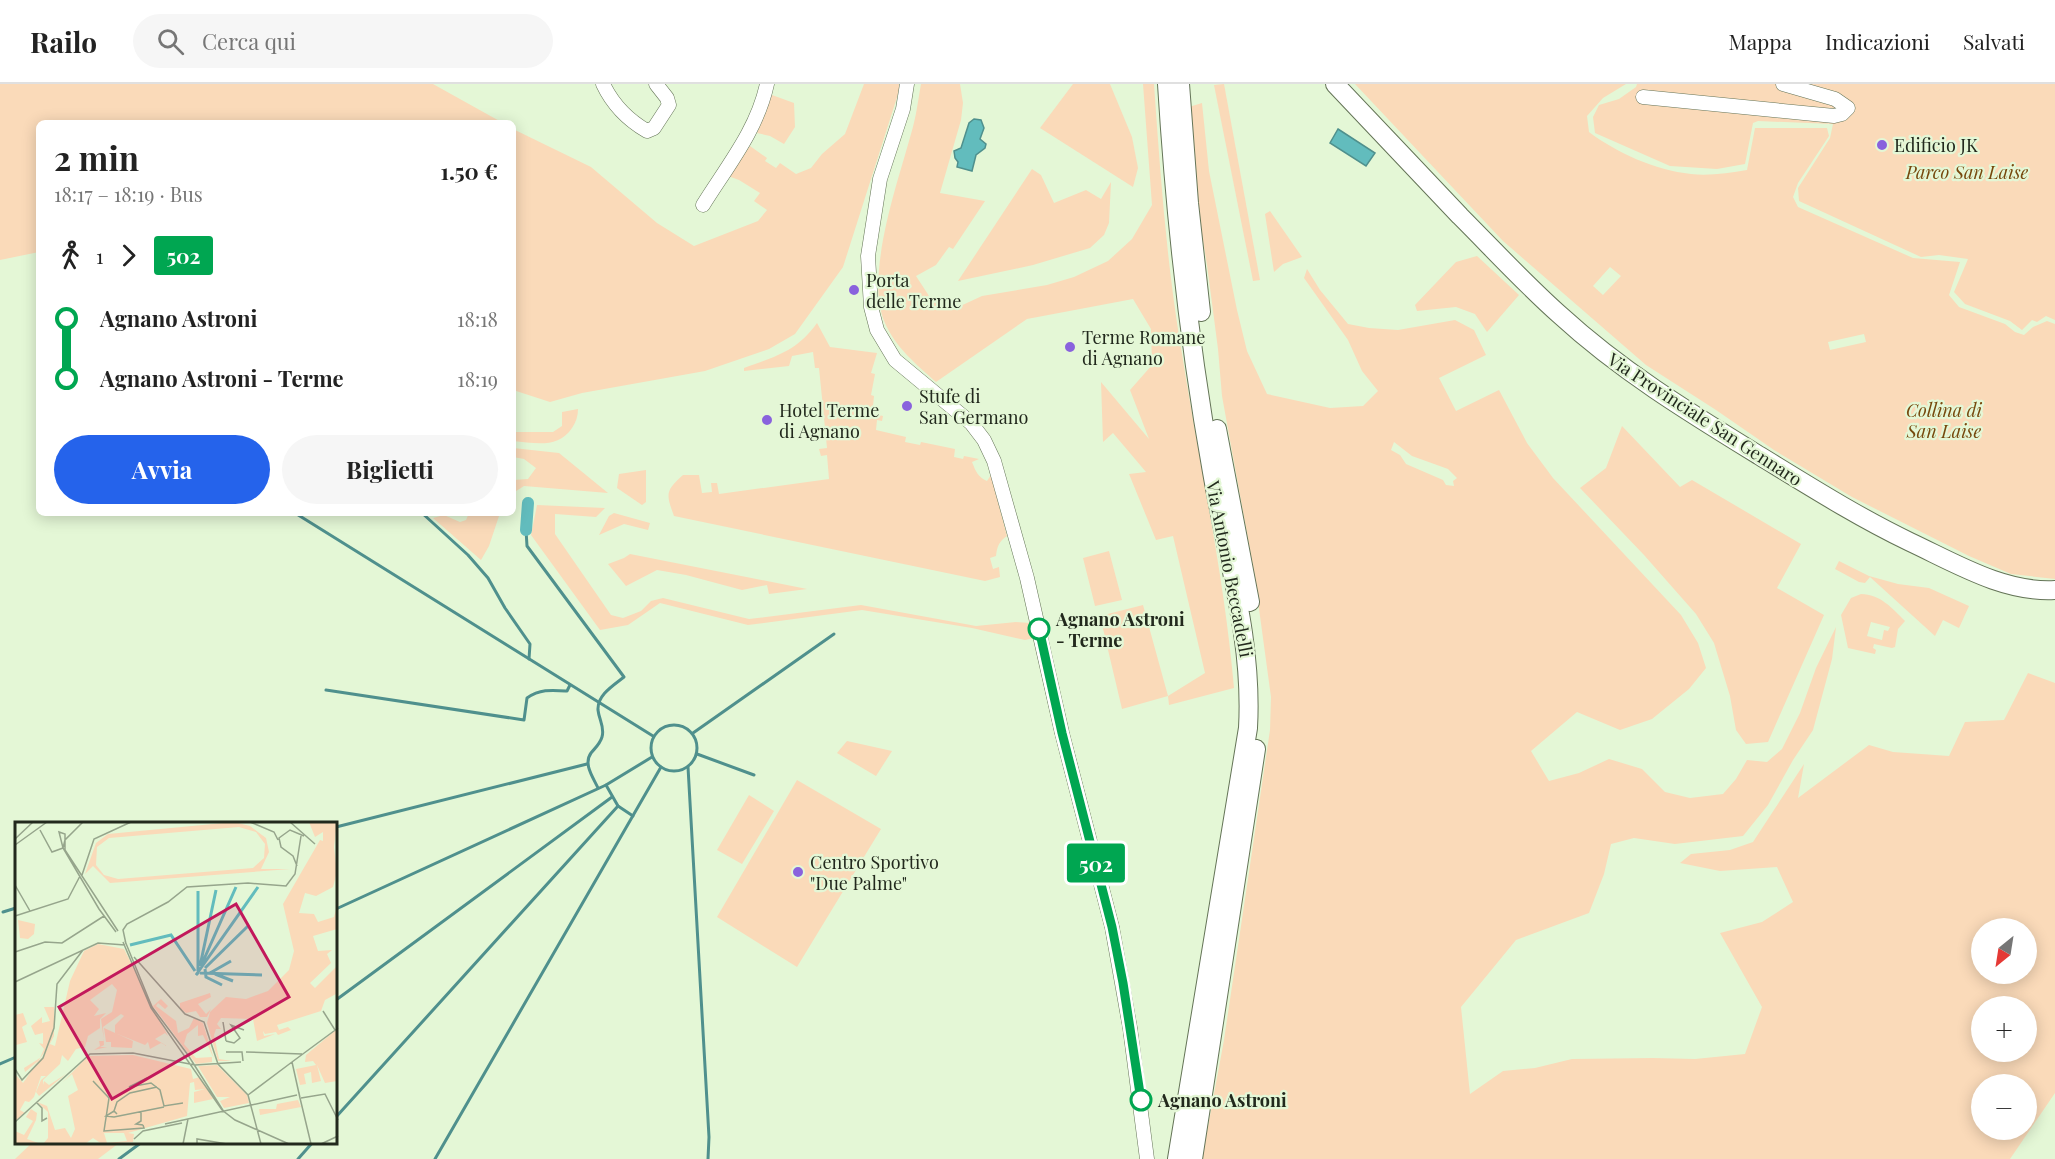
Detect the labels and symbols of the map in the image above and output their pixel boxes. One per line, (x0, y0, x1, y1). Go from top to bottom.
place label: Edificio JK (1894, 133, 1978, 157)
marker: Edificio JK (1875, 138, 1889, 152)
park label: Parco San Laise (1905, 160, 2029, 184)
place label: Porta delle Terme (866, 268, 961, 313)
marker: Porta delle Terme (847, 283, 861, 297)
place label: Terme Romane di Agnano (1082, 325, 1205, 370)
marker: Terme Romane di Agnano (1063, 340, 1077, 354)
street label: Via Provinciale San Gennaro (1602, 346, 1807, 491)
place label: Stufe di San Germano (919, 384, 1028, 429)
place label: Hotel Terme di Agnano (779, 398, 879, 443)
park label: Collina di San Laise (1906, 398, 1982, 443)
marker: Stufe di San Germano (900, 399, 914, 413)
marker: Hotel Terme di Agnano (760, 413, 774, 427)
street label: Via Antonio Beccadelli (1201, 478, 1259, 659)
place label: Agnano Astroni - Terme (1055, 607, 1185, 652)
marker: Agnano Astroni - Terme (1028, 618, 1050, 640)
inset map (15, 822, 338, 1144)
line badge: 502 (1062, 844, 1130, 882)
place label: Centro Sportivo "Due Palme" (810, 850, 939, 895)
marker: Centro Sportivo "Due Palme" (791, 865, 805, 879)
north arrow (1971, 918, 2037, 984)
place label: Agnano Astroni (1157, 1088, 1287, 1112)
marker: Agnano Astroni (1130, 1089, 1152, 1111)

